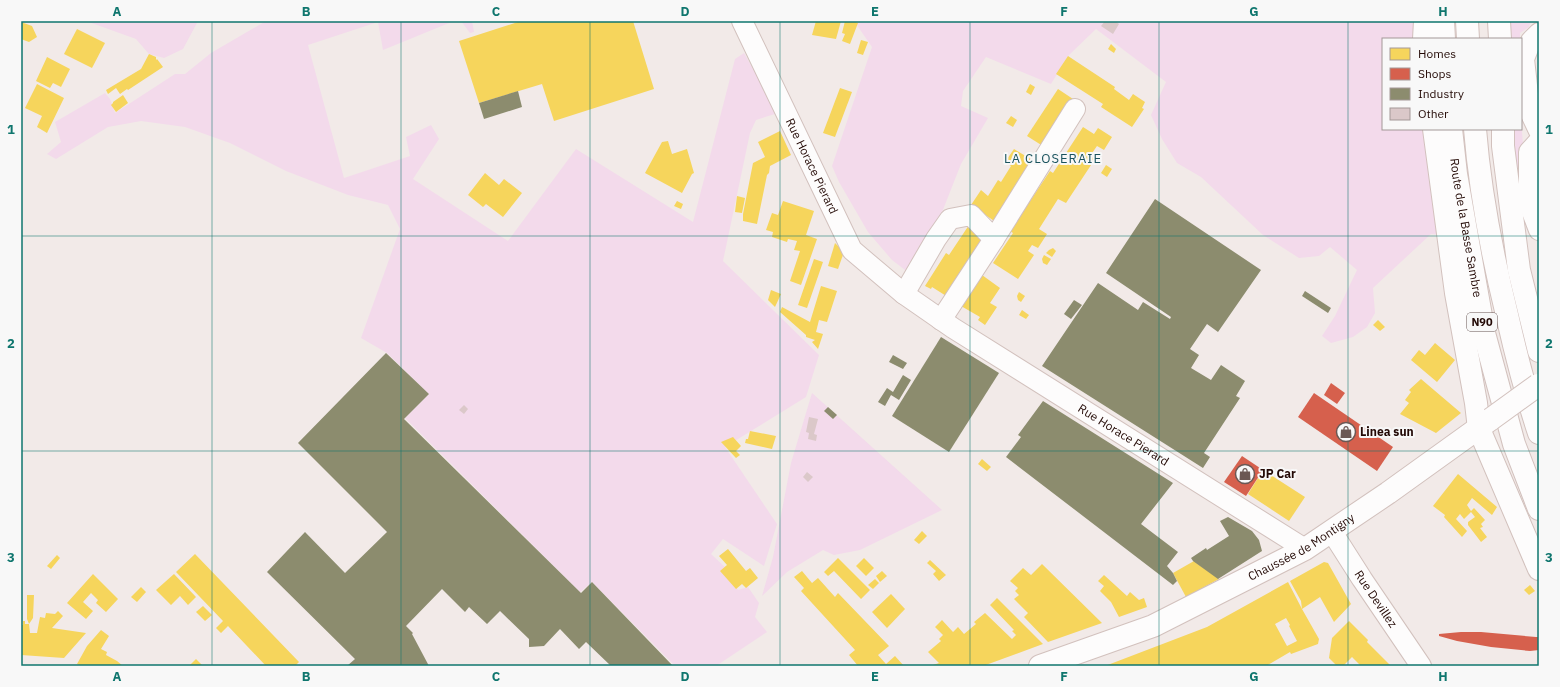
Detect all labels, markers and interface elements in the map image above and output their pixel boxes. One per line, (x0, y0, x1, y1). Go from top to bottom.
text: A (113, 3, 122, 20)
text: B (302, 3, 311, 20)
text: C (492, 3, 501, 20)
text: D (680, 3, 690, 20)
text: E (871, 3, 879, 20)
text: F (1060, 3, 1068, 20)
text: G (1249, 3, 1259, 20)
text: H (1438, 3, 1448, 20)
legend (1382, 38, 1522, 130)
text: Homes (1418, 46, 1456, 61)
text: Shops (1418, 66, 1451, 81)
text: Industry (1418, 86, 1464, 101)
text: Other (1418, 106, 1449, 121)
street label: Rue Horace Pierard (783, 116, 842, 216)
text: 1 (7, 121, 15, 138)
text: 1 (1545, 121, 1553, 138)
district label: LA CLOSERAIE (1004, 150, 1102, 167)
street label: Route de la Basse Sambre (1447, 158, 1486, 299)
road number: N90 (1467, 313, 1497, 331)
text: 2 (7, 335, 15, 352)
text: 2 (1545, 335, 1553, 352)
street label: Rue Horace Pierard (1075, 400, 1172, 469)
shop icon: Linea sun (1335, 421, 1357, 443)
place label: Linea sun (1360, 424, 1414, 439)
shop icon: JP Car (1234, 463, 1256, 485)
place label: JP Car (1259, 466, 1296, 481)
street label: Chaussée de Montigny (1245, 510, 1357, 584)
text: 3 (7, 549, 15, 566)
text: 3 (1545, 549, 1553, 566)
street label: Rue Devillez (1351, 567, 1401, 631)
text: A (113, 668, 122, 685)
text: B (302, 668, 311, 685)
text: C (492, 668, 501, 685)
text: D (680, 668, 690, 685)
text: E (871, 668, 879, 685)
text: F (1060, 668, 1068, 685)
text: G (1249, 668, 1259, 685)
text: H (1438, 668, 1448, 685)

